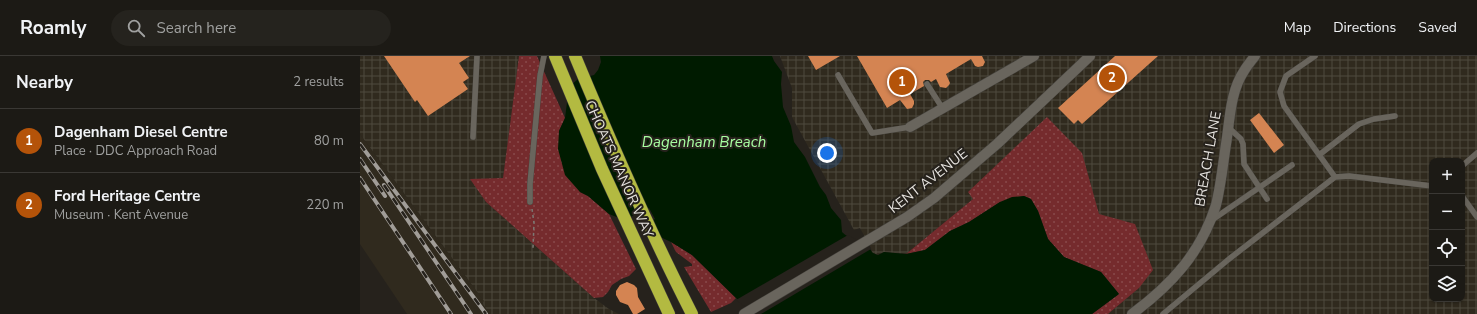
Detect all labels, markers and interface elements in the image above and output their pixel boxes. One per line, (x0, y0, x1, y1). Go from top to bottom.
search box (111, 10, 391, 46)
text: Roamly (20, 15, 87, 41)
icon: search (125, 17, 147, 39)
text: Search here (157, 18, 236, 38)
text: Map (1284, 18, 1311, 37)
text: Directions (1333, 18, 1396, 37)
text: Saved (1418, 18, 1457, 37)
pin: 2 (1099, 63, 1125, 93)
pin: 1 (889, 67, 915, 97)
text: Nearby (16, 71, 73, 94)
text: 2 results (293, 73, 344, 91)
street label: CHOATS MANOR WAY (580, 97, 658, 241)
street label: BREACH LANE (1190, 110, 1226, 208)
text: Dagenham Diesel Centre (54, 122, 228, 142)
text: 1 (25, 132, 33, 150)
text: 80 m (314, 132, 344, 150)
water label: Dagenham Breach (642, 132, 766, 152)
text: Place · DDC Approach Road (54, 142, 217, 160)
your location (817, 143, 837, 163)
street label: KENT AVENUE (885, 144, 971, 218)
map controls (1429, 158, 1465, 302)
button: + (1429, 158, 1465, 194)
text: Ford Heritage Centre (54, 186, 200, 206)
button: − (1429, 194, 1465, 230)
text: 2 (25, 196, 33, 214)
text: 220 m (306, 196, 344, 214)
text: Museum · Kent Avenue (54, 206, 188, 224)
button: locate (1429, 230, 1465, 266)
button: layers (1429, 266, 1465, 302)

